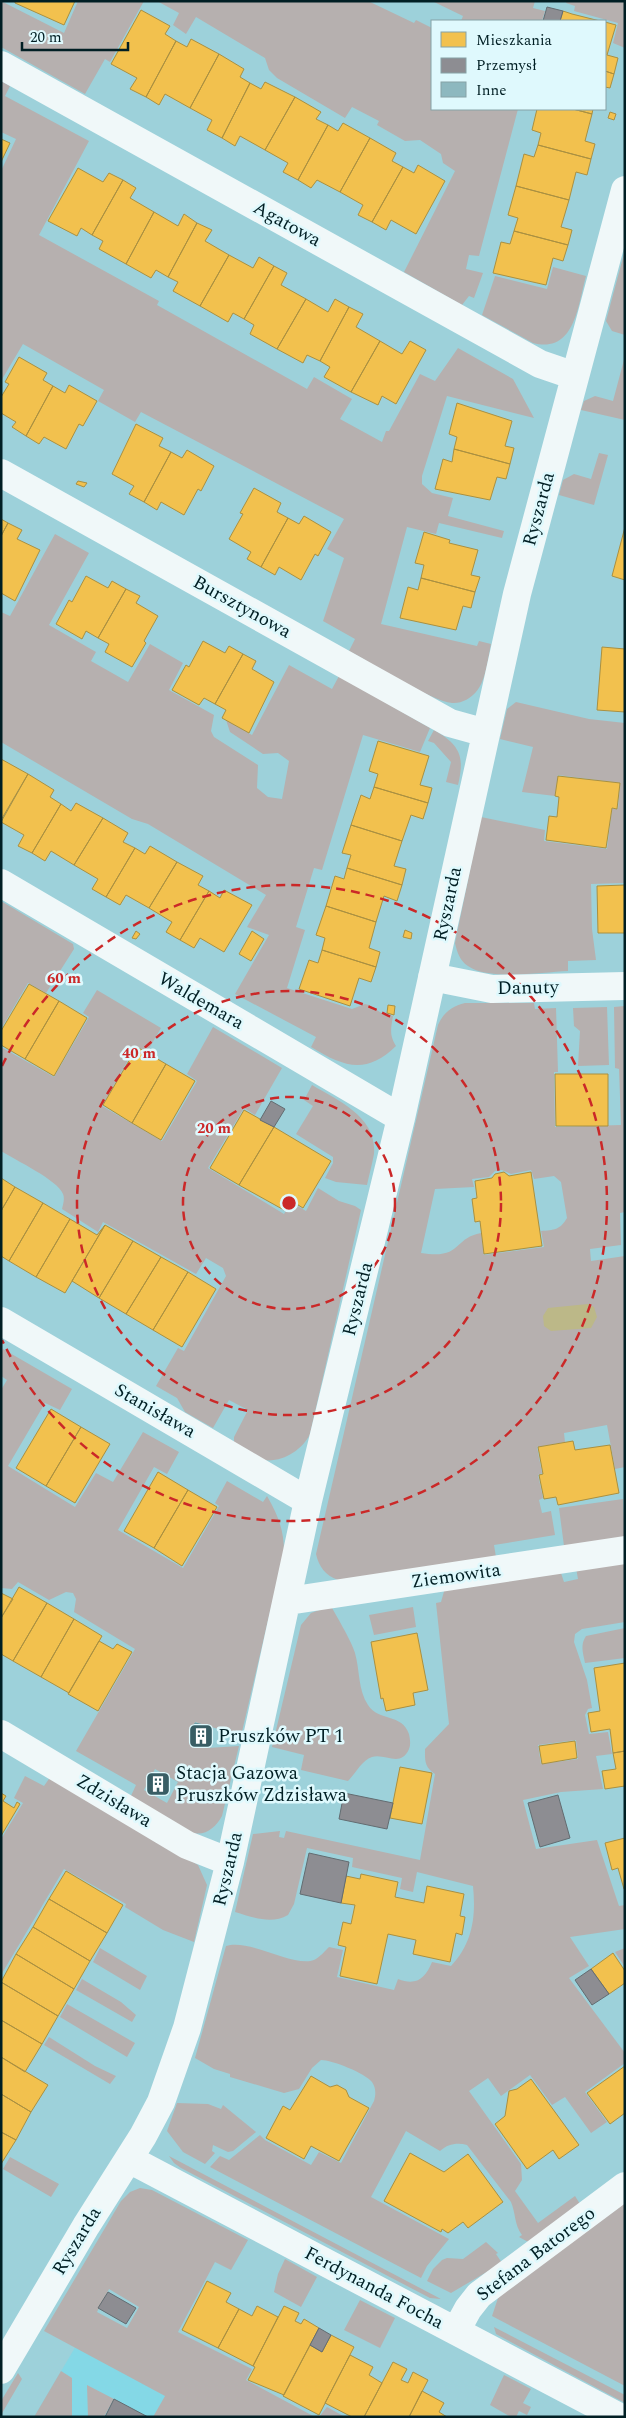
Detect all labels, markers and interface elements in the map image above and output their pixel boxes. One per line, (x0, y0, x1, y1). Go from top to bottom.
scale bar (22, 20, 129, 52)
legend (431, 20, 606, 110)
text: 20 m (30, 26, 62, 49)
text: Mieszkania (476, 29, 553, 52)
text: Przemysł (476, 54, 537, 77)
text: Inne (476, 79, 507, 102)
street label: Agatowa (248, 193, 327, 255)
street label: Ryszarda (515, 468, 563, 549)
street label: Bursztynowa (187, 568, 297, 646)
street label: Ryszarda (426, 863, 470, 944)
street label: Waldemara (152, 965, 250, 1038)
text: 60 m (47, 967, 82, 990)
street label: Danuty (497, 973, 560, 1003)
text: 40 m (122, 1042, 157, 1065)
text: 20 m (197, 1117, 232, 1140)
centre of rings (280, 1194, 298, 1212)
street label: Ryszarda (335, 1258, 381, 1339)
street label: Stanisława (109, 1376, 202, 1446)
street label: Ziemowita (409, 1555, 503, 1597)
place label: Pruszków PT 1 (218, 1722, 344, 1751)
building icon: Pruszków PT 1 (188, 1723, 214, 1749)
place label: Stacja Gazowa Pruszków Zdzisława (176, 1759, 348, 1810)
street label: Zdzisława (70, 1767, 158, 1836)
building icon: Stacja Gazowa Pruszków Zdzisława (145, 1771, 171, 1797)
street label: Ryszarda (205, 1828, 251, 1909)
street label: Stefana Batorego (470, 2199, 602, 2309)
street label: Ryszarda (45, 2201, 109, 2281)
street label: Ferdynanda Focha (299, 2239, 450, 2337)

